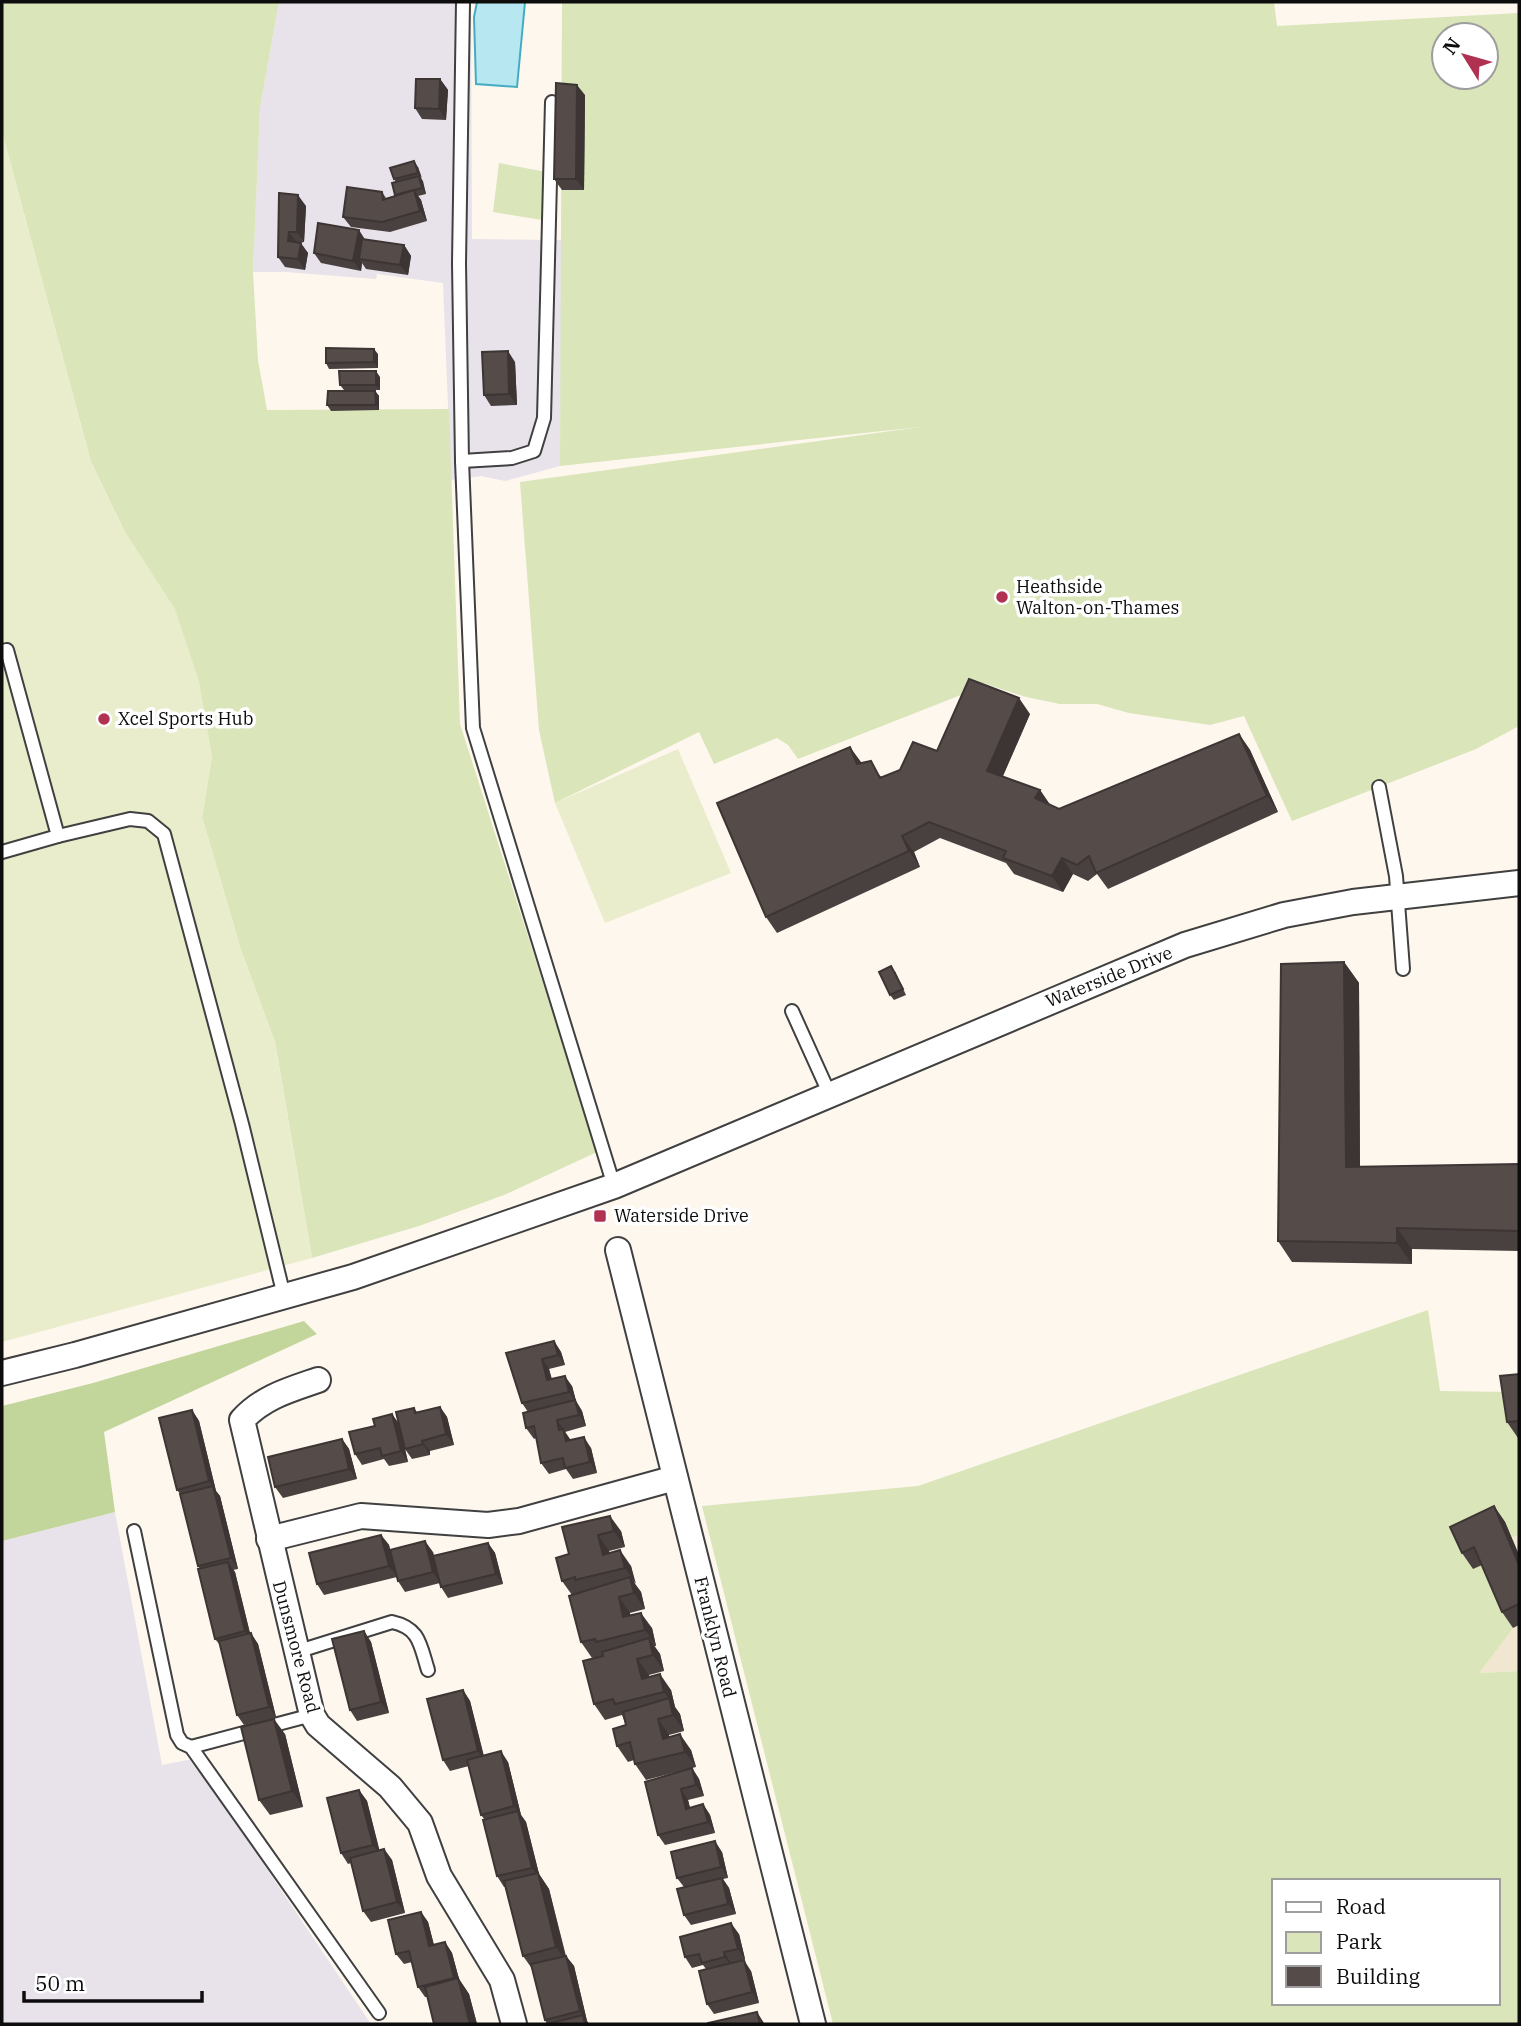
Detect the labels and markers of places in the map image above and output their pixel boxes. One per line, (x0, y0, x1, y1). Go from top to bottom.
place label: Heathside Walton-on-Thames (1016, 575, 1179, 619)
marker: Heathside Walton-on-Thames (994, 589, 1010, 605)
place label: Xcel Sports Hub (118, 707, 254, 730)
marker: Xcel Sports Hub (96, 711, 112, 727)
place label: Waterside Drive (614, 1204, 749, 1227)
marker: Waterside Drive (592, 1208, 608, 1224)

